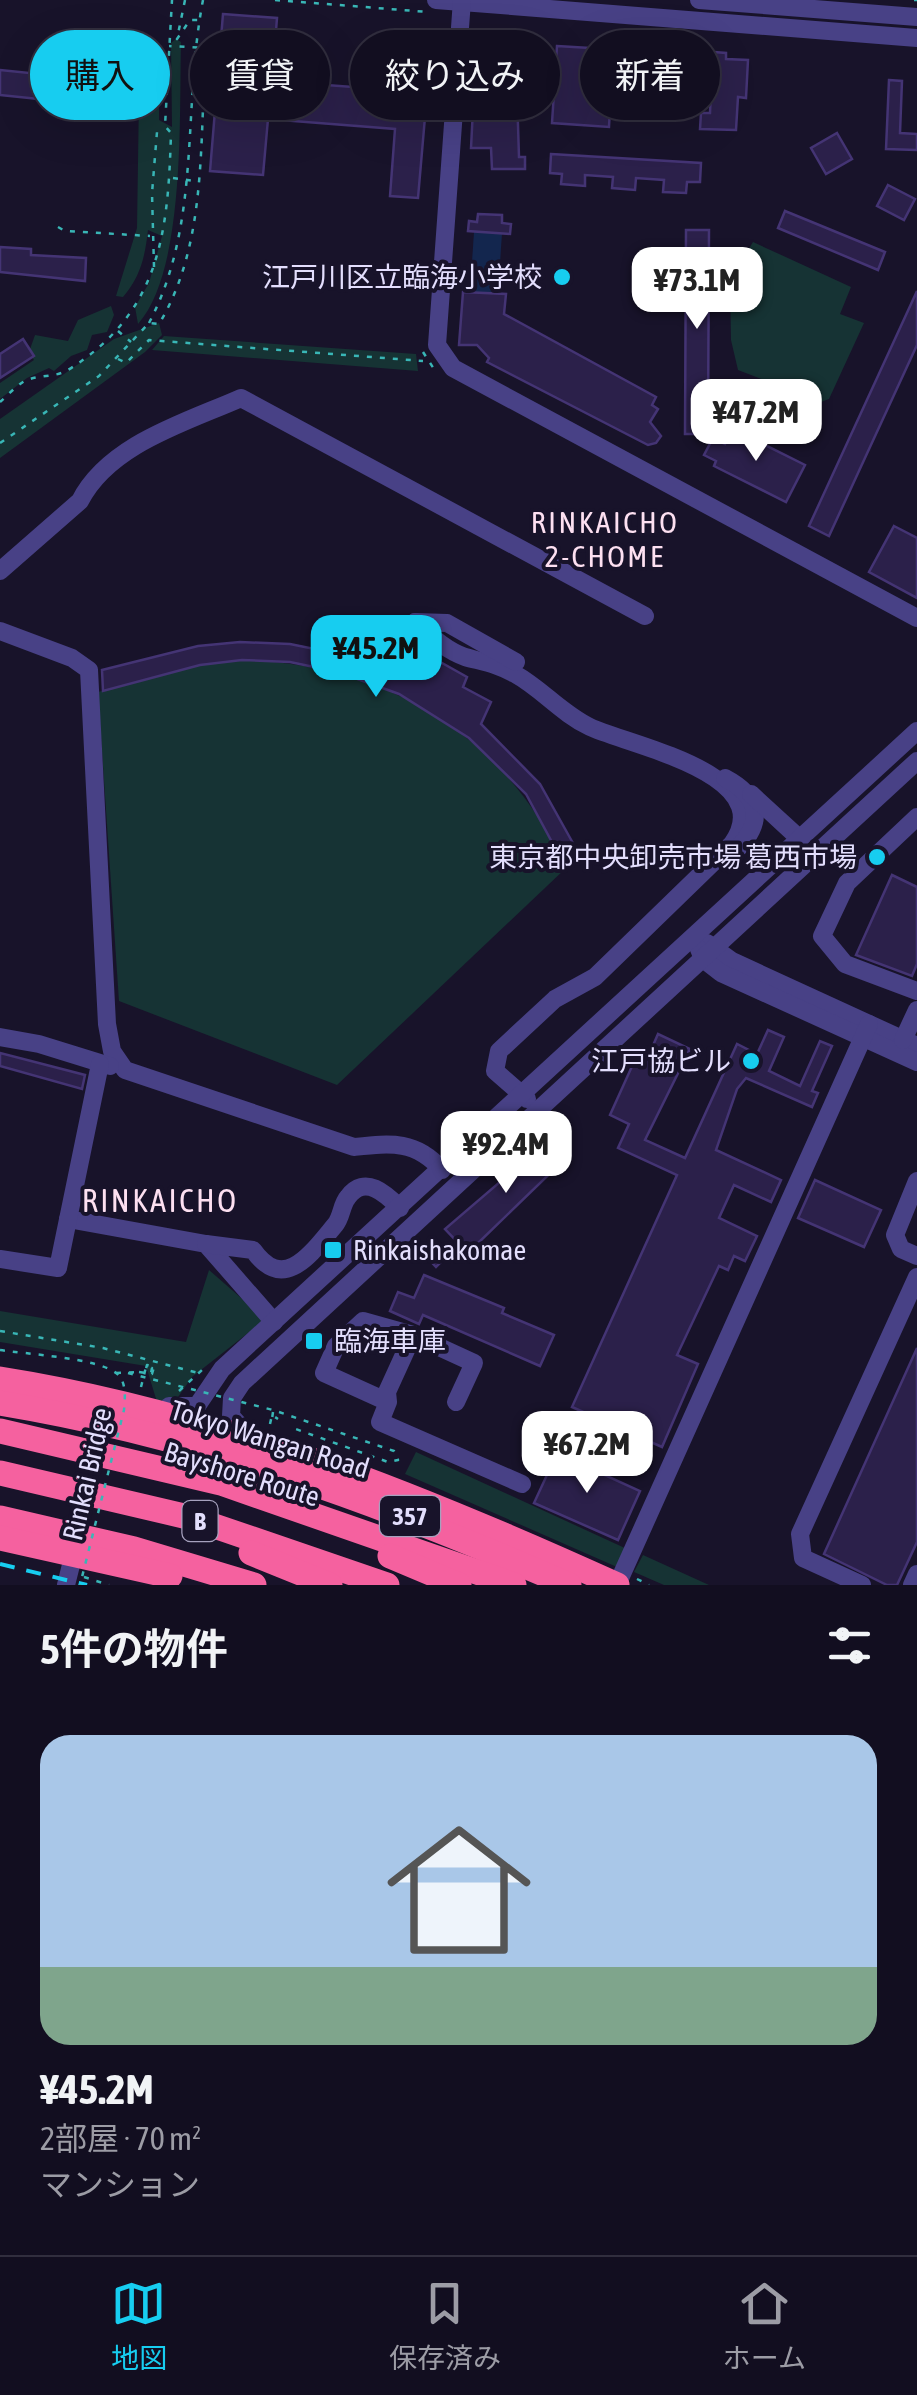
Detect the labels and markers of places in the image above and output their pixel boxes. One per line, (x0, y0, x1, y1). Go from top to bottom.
pin: ¥73.1M (616, 247, 778, 332)
place label: 江戸川区立臨海小学校 (262, 261, 542, 293)
marker: 江戸川区立臨海小学校 (551, 266, 573, 288)
pin: ¥47.2M (675, 379, 837, 464)
pin: ¥45.2M (295, 615, 457, 700)
place label: 東京都中央卸売市場 葛西市場 (489, 841, 857, 873)
marker: 東京都中央卸売市場 葛西市場 (866, 846, 888, 868)
place label: 江戸協ビル (591, 1045, 731, 1077)
marker: 江戸協ビル (740, 1050, 762, 1072)
pin: ¥92.4M (425, 1111, 587, 1196)
place label: Rinkaishakomae (353, 1234, 526, 1266)
marker: Rinkaishakomae (322, 1239, 344, 1261)
place label: 臨海車庫 (334, 1325, 446, 1357)
marker: 臨海車庫 (303, 1330, 325, 1352)
pin: ¥67.2M (506, 1411, 668, 1496)

